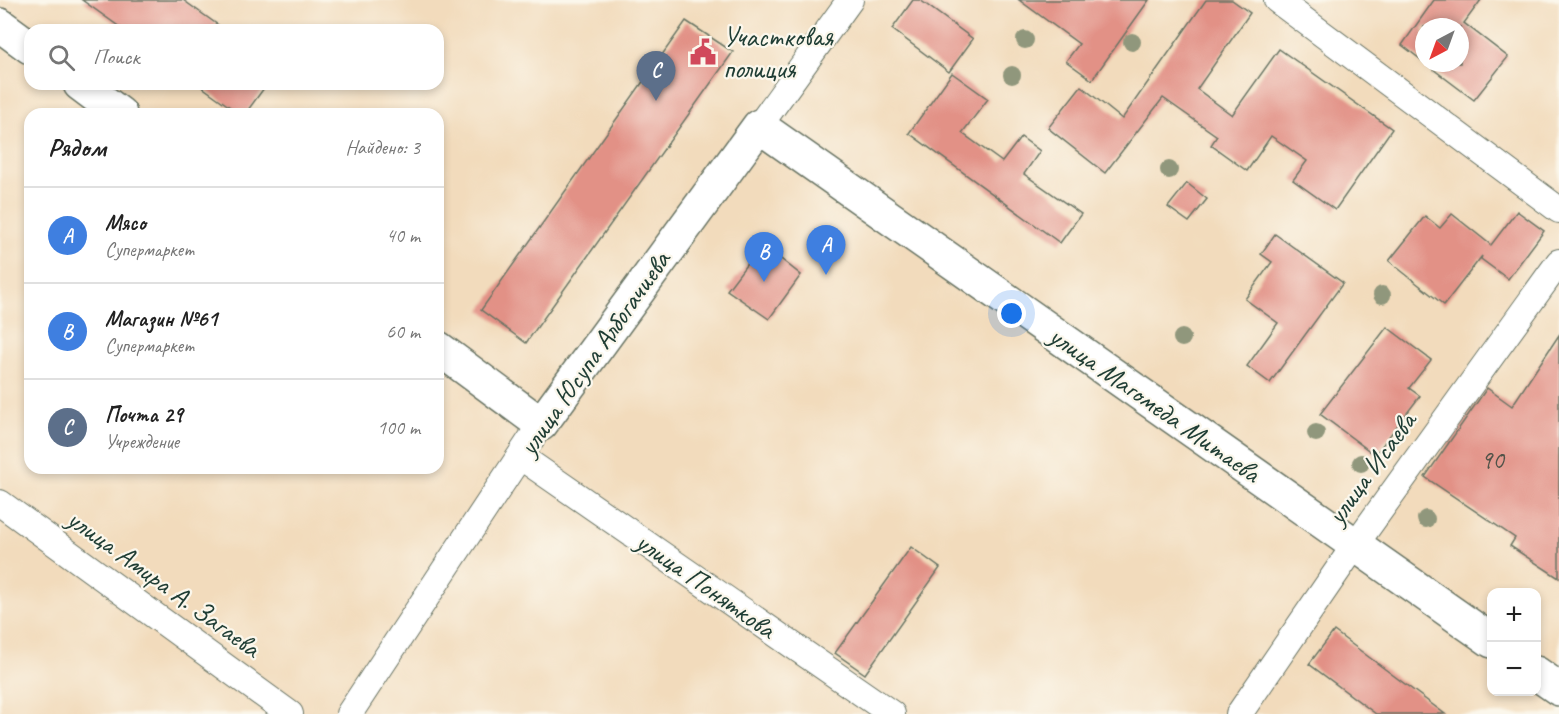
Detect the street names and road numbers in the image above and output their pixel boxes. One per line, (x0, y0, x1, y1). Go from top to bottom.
street label: улица Юсупа Албогачиева (509, 242, 679, 464)
street label: улица Магомеда Митаева (1041, 317, 1269, 491)
street label: улица Исаева (1317, 403, 1425, 532)
street label: улица Амира А. Загаева (59, 500, 269, 666)
street label: улица Поняткова (628, 523, 784, 647)

